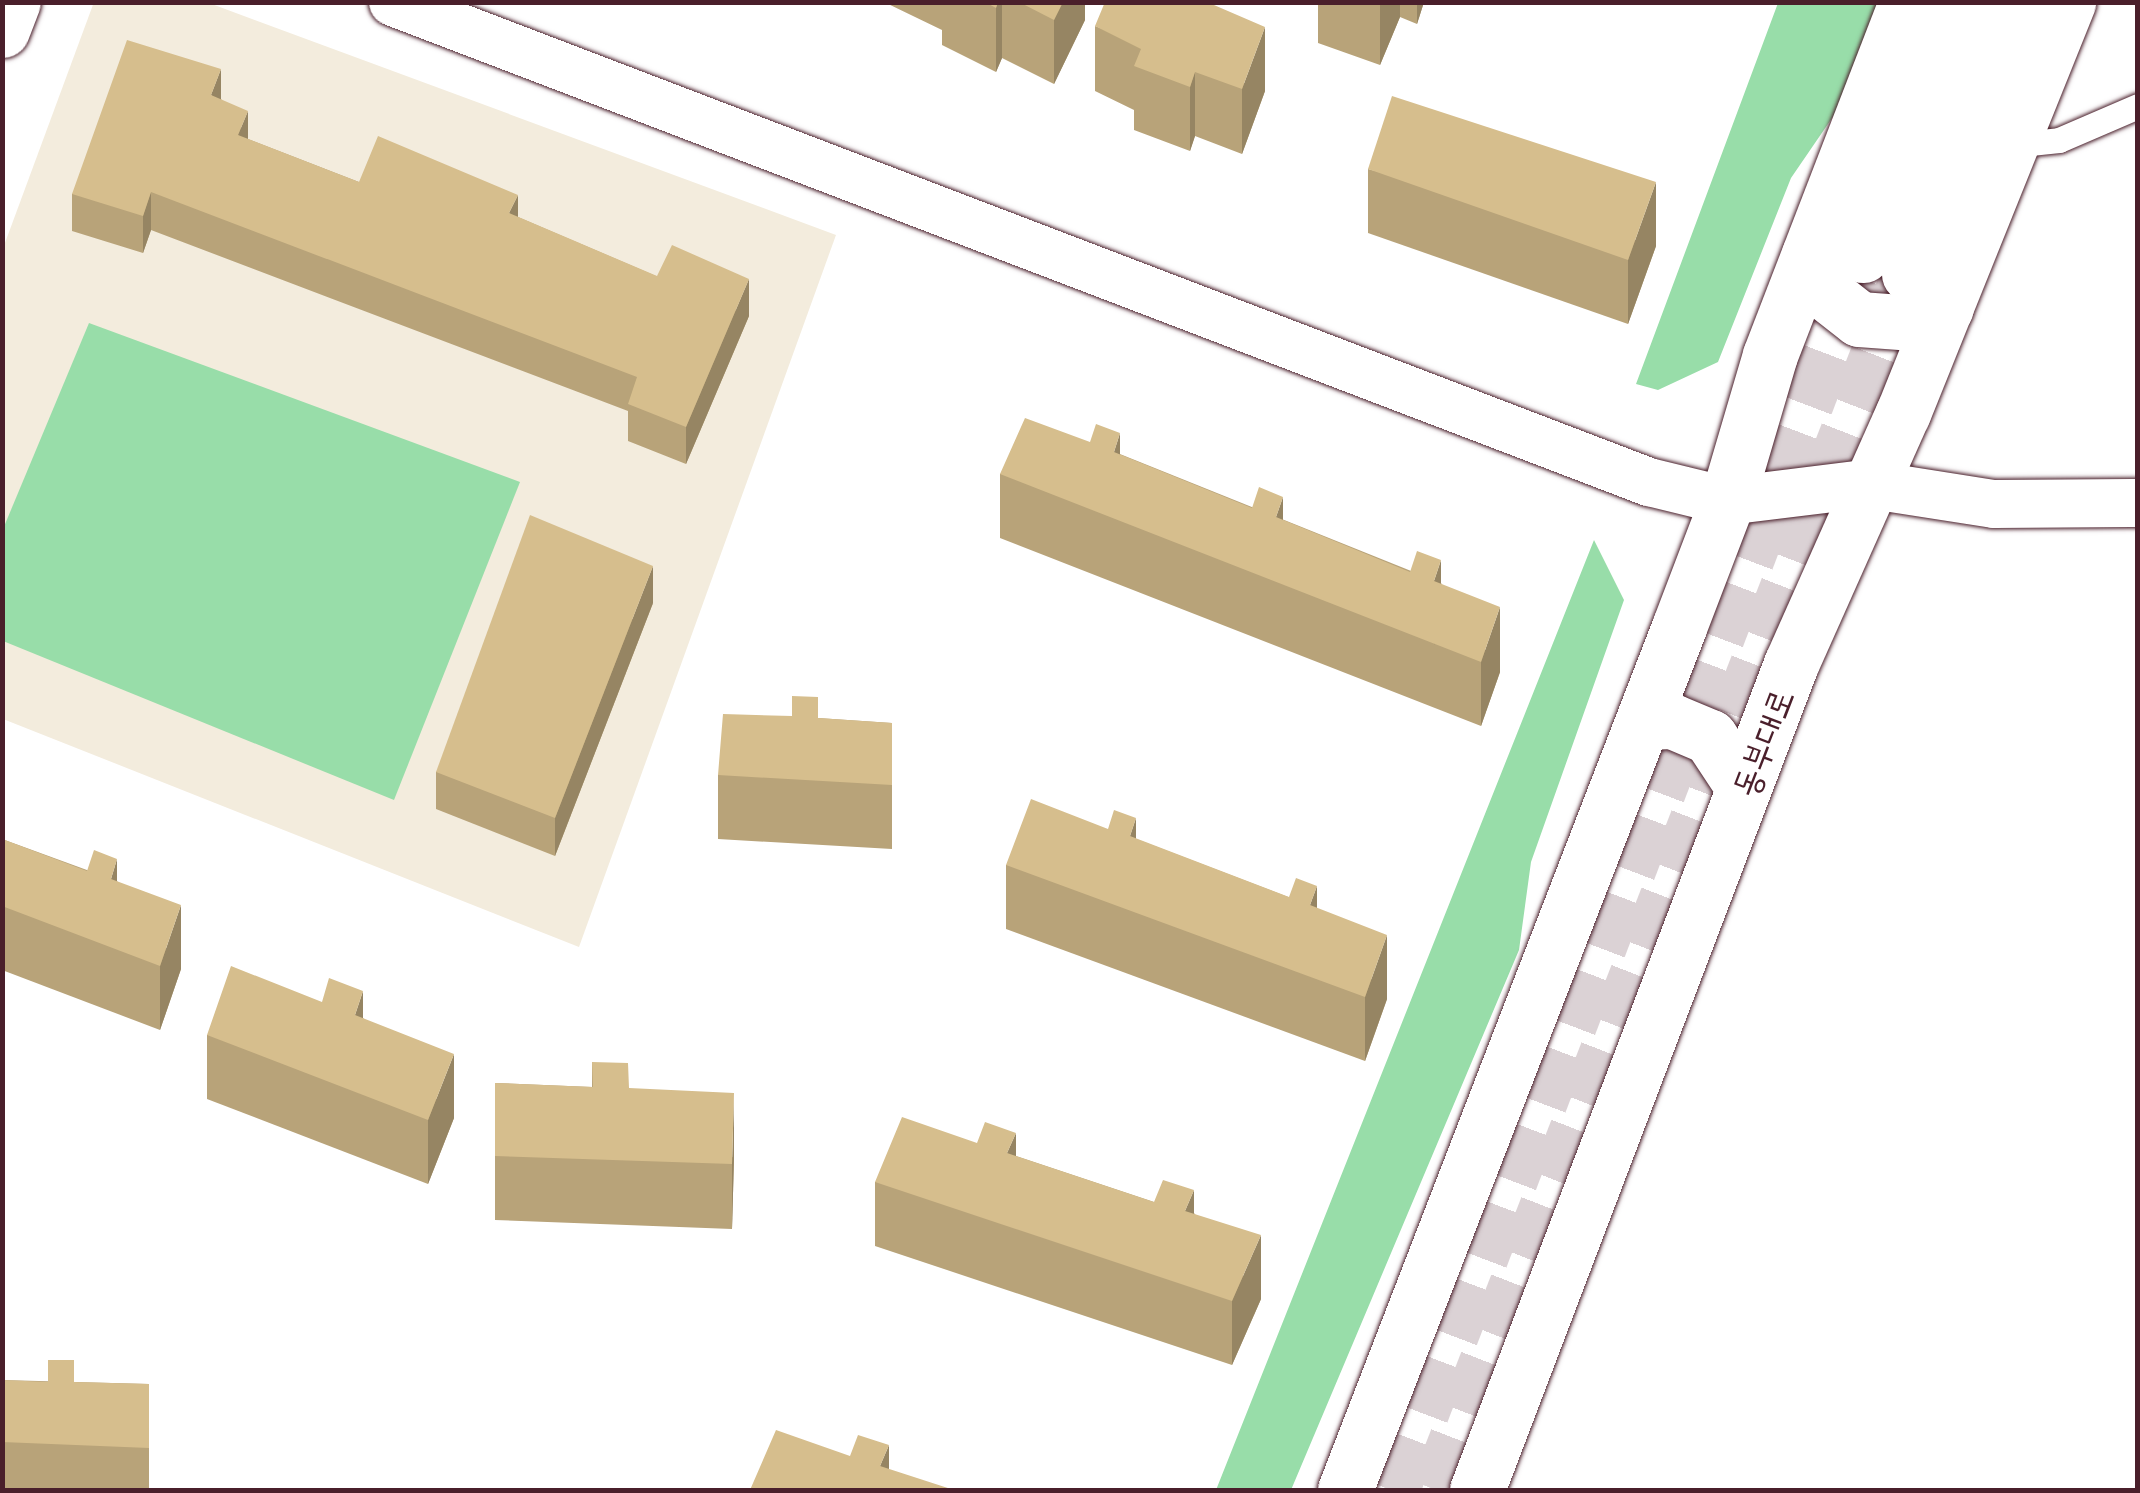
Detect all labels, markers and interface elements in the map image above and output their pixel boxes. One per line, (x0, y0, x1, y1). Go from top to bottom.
street label: 동부대로 (1721, 682, 1801, 802)

